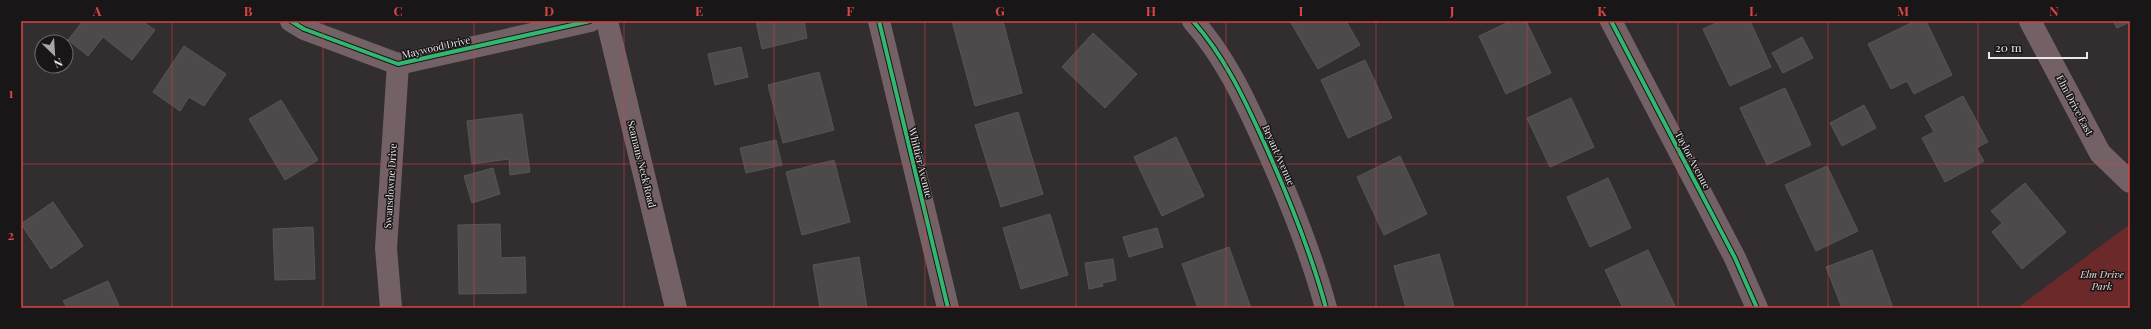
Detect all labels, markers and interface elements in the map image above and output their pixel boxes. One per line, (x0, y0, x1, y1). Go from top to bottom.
text: A (92, 2, 102, 19)
text: B (244, 2, 253, 19)
text: C (393, 2, 403, 19)
text: D (544, 2, 554, 19)
text: E (695, 2, 703, 19)
text: F (846, 2, 854, 19)
text: G (995, 2, 1005, 19)
text: H (1146, 2, 1156, 19)
text: I (1299, 2, 1304, 19)
text: J (1449, 2, 1455, 19)
text: K (1597, 2, 1607, 19)
text: L (1749, 2, 1757, 19)
text: M (1897, 2, 1909, 19)
text: N (2049, 2, 2059, 19)
street label: Maywood Drive (400, 32, 472, 62)
north arrow (34, 34, 74, 74)
scale bar (1989, 34, 2087, 60)
text: 20 m (1995, 39, 2022, 55)
text: N (52, 55, 65, 72)
street label: Elm Drive East (2053, 72, 2097, 138)
text: 1 (9, 84, 14, 101)
street label: Seamans Neck Road (624, 119, 660, 209)
street label: Bryant Avenue (1259, 122, 1299, 188)
street label: Whittier Avenue (905, 125, 936, 200)
street label: Taylor Avenue (1672, 129, 1714, 191)
street label: Swansdowne Drive (380, 143, 400, 229)
text: 2 (8, 226, 15, 243)
park label: Elm Drive Park (2079, 267, 2125, 293)

